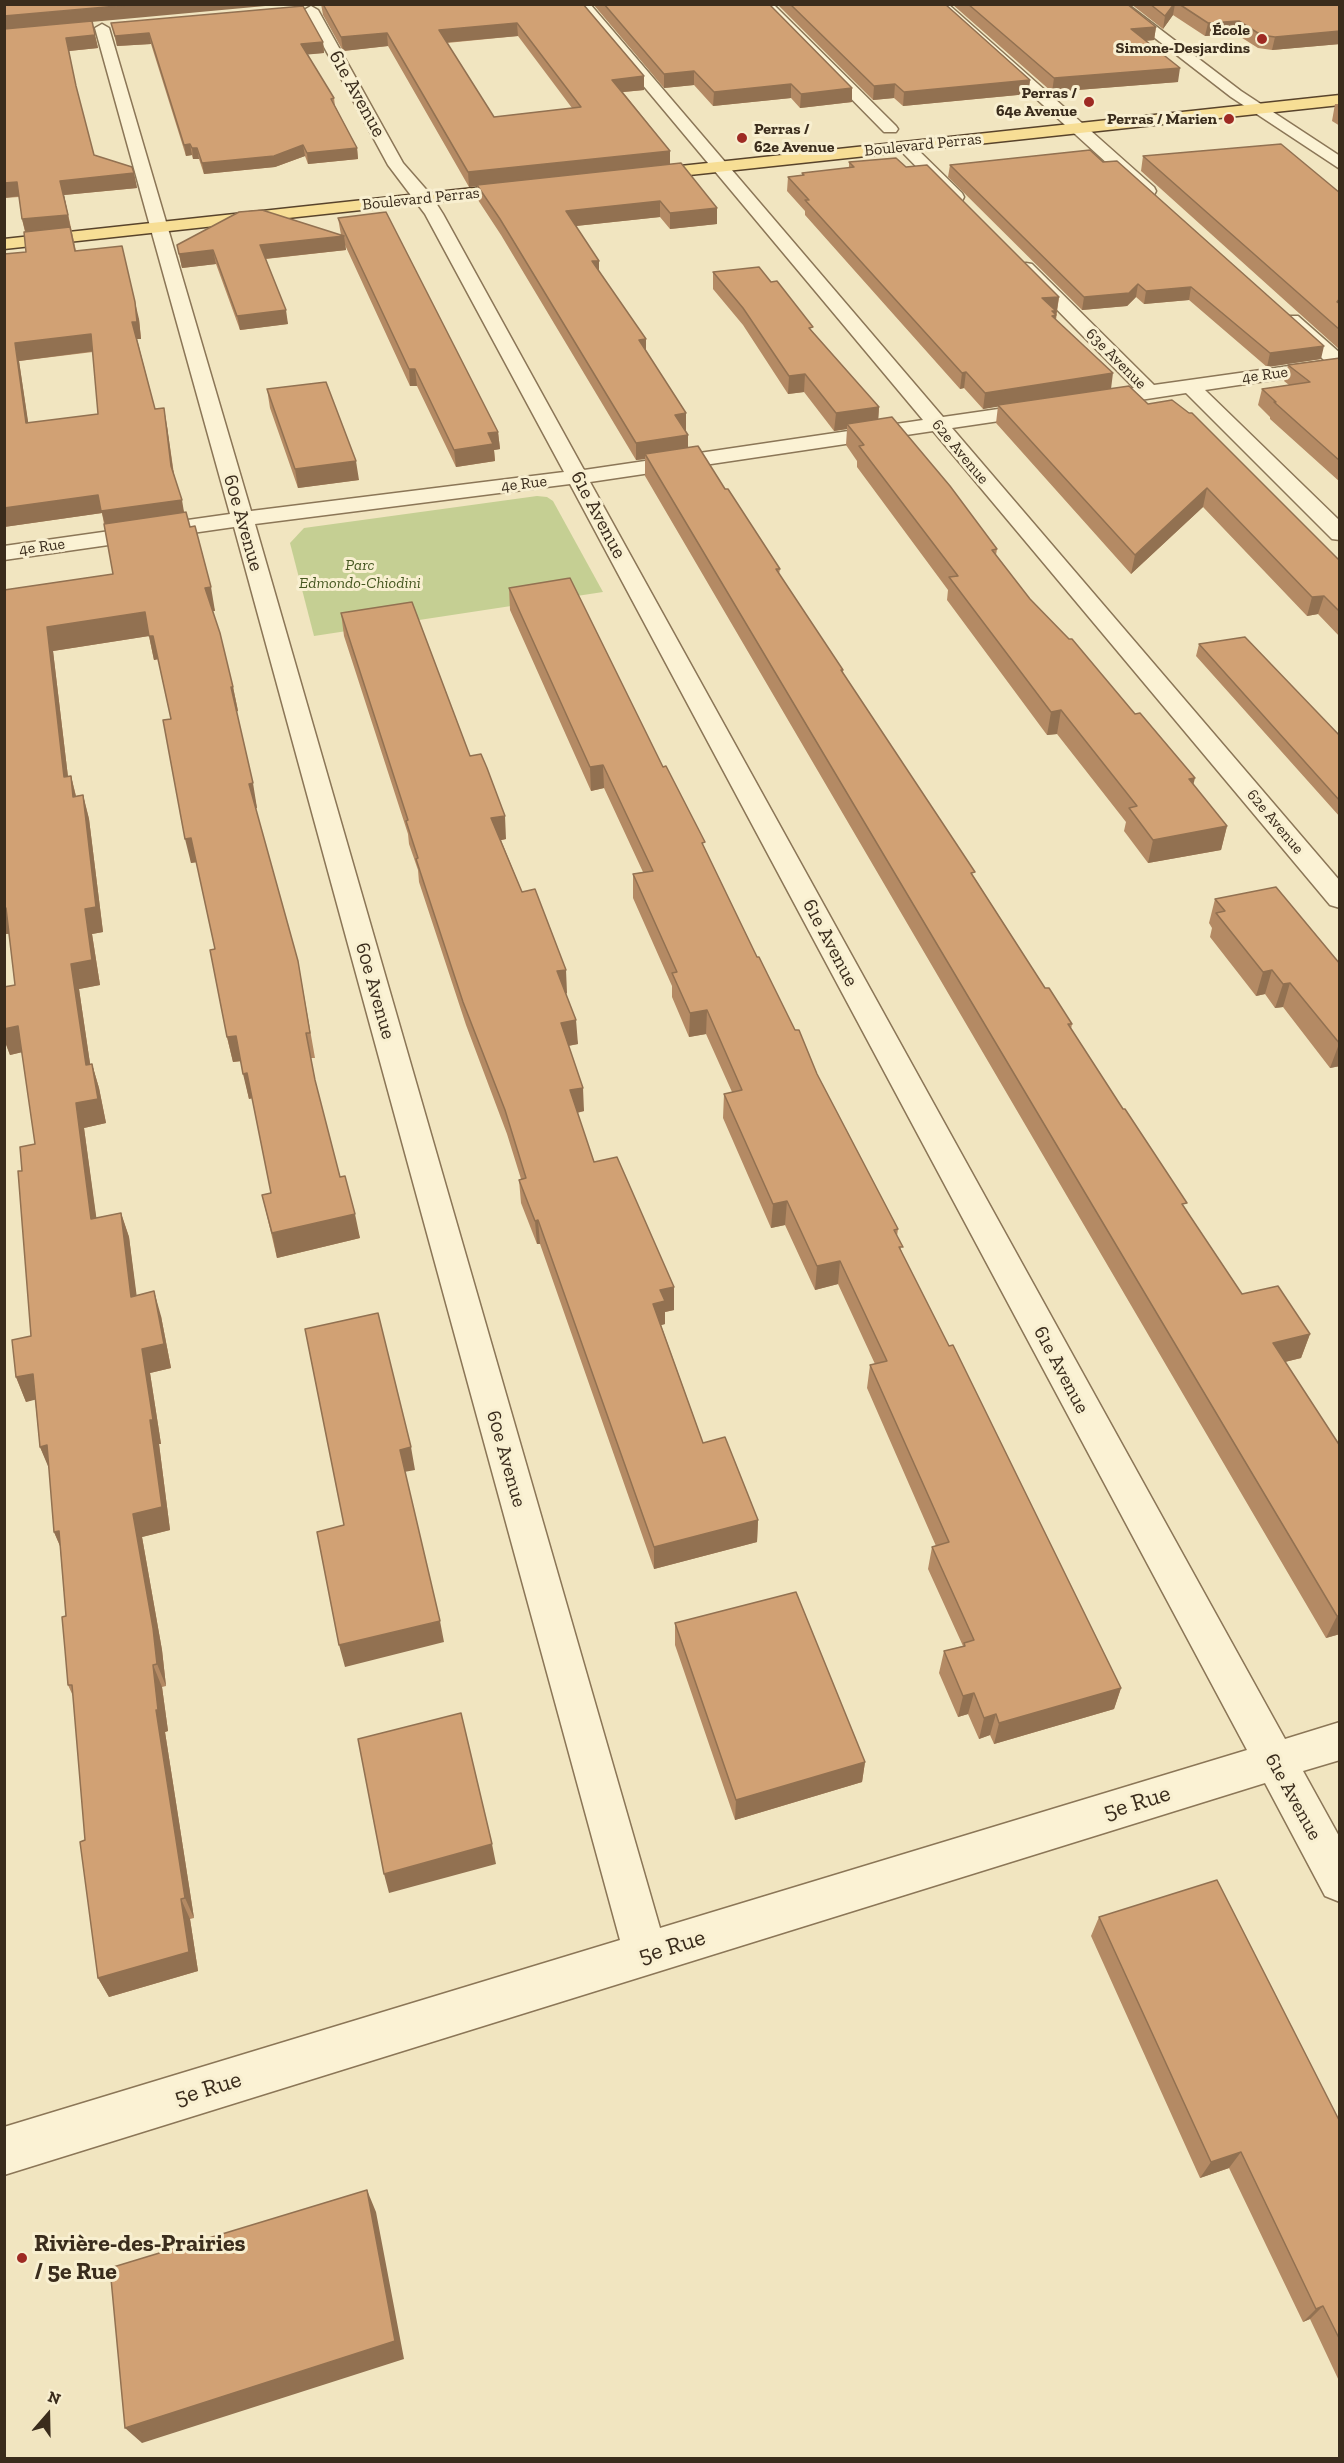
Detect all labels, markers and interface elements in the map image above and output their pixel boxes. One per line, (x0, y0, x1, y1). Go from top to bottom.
place label: École Simone-Desjardins (1116, 20, 1250, 58)
marker: École Simone-Desjardins (1255, 32, 1269, 46)
street label: 61e Avenue (323, 46, 391, 142)
place label: Perras / 64e Avenue (996, 83, 1077, 121)
marker: Perras / 64e Avenue (1082, 95, 1096, 109)
place label: Perras / Marien (1107, 109, 1217, 129)
marker: Perras / Marien (1222, 112, 1236, 126)
place label: Perras / 62e Avenue (754, 119, 835, 157)
street label: Boulevard Perras (863, 129, 983, 161)
marker: Perras / 62e Avenue (735, 131, 749, 145)
street label: Boulevard Perras (361, 183, 481, 215)
street label: 63e Avenue (1082, 325, 1150, 393)
street label: 4e Rue (1241, 362, 1289, 388)
street label: 62e Avenue (927, 416, 993, 488)
street label: 61e Avenue (565, 467, 631, 563)
street label: 60e Avenue (218, 472, 268, 574)
street label: 4e Rue (500, 472, 548, 496)
street label: 4e Rue (18, 534, 66, 560)
park label: Parc Edmondo-Chiodini (299, 555, 421, 593)
street label: 62e Avenue (1242, 786, 1308, 858)
street label: 61e Avenue (797, 895, 863, 991)
street label: 60e Avenue (350, 940, 400, 1042)
street label: 61e Avenue (1028, 1322, 1094, 1418)
street label: 60e Avenue (481, 1408, 531, 1510)
street label: 61e Avenue (1259, 1749, 1327, 1845)
street label: 5e Rue (1100, 1779, 1174, 1827)
street label: 5e Rue (635, 1923, 709, 1971)
street label: 5e Rue (171, 2065, 245, 2113)
place label: Rivière-des-Prairies / 5e Rue (34, 2230, 246, 2286)
marker: Rivière-des-Prairies / 5e Rue (15, 2251, 29, 2265)
north arrow (18, 2385, 78, 2445)
text: N (45, 2387, 63, 2409)

